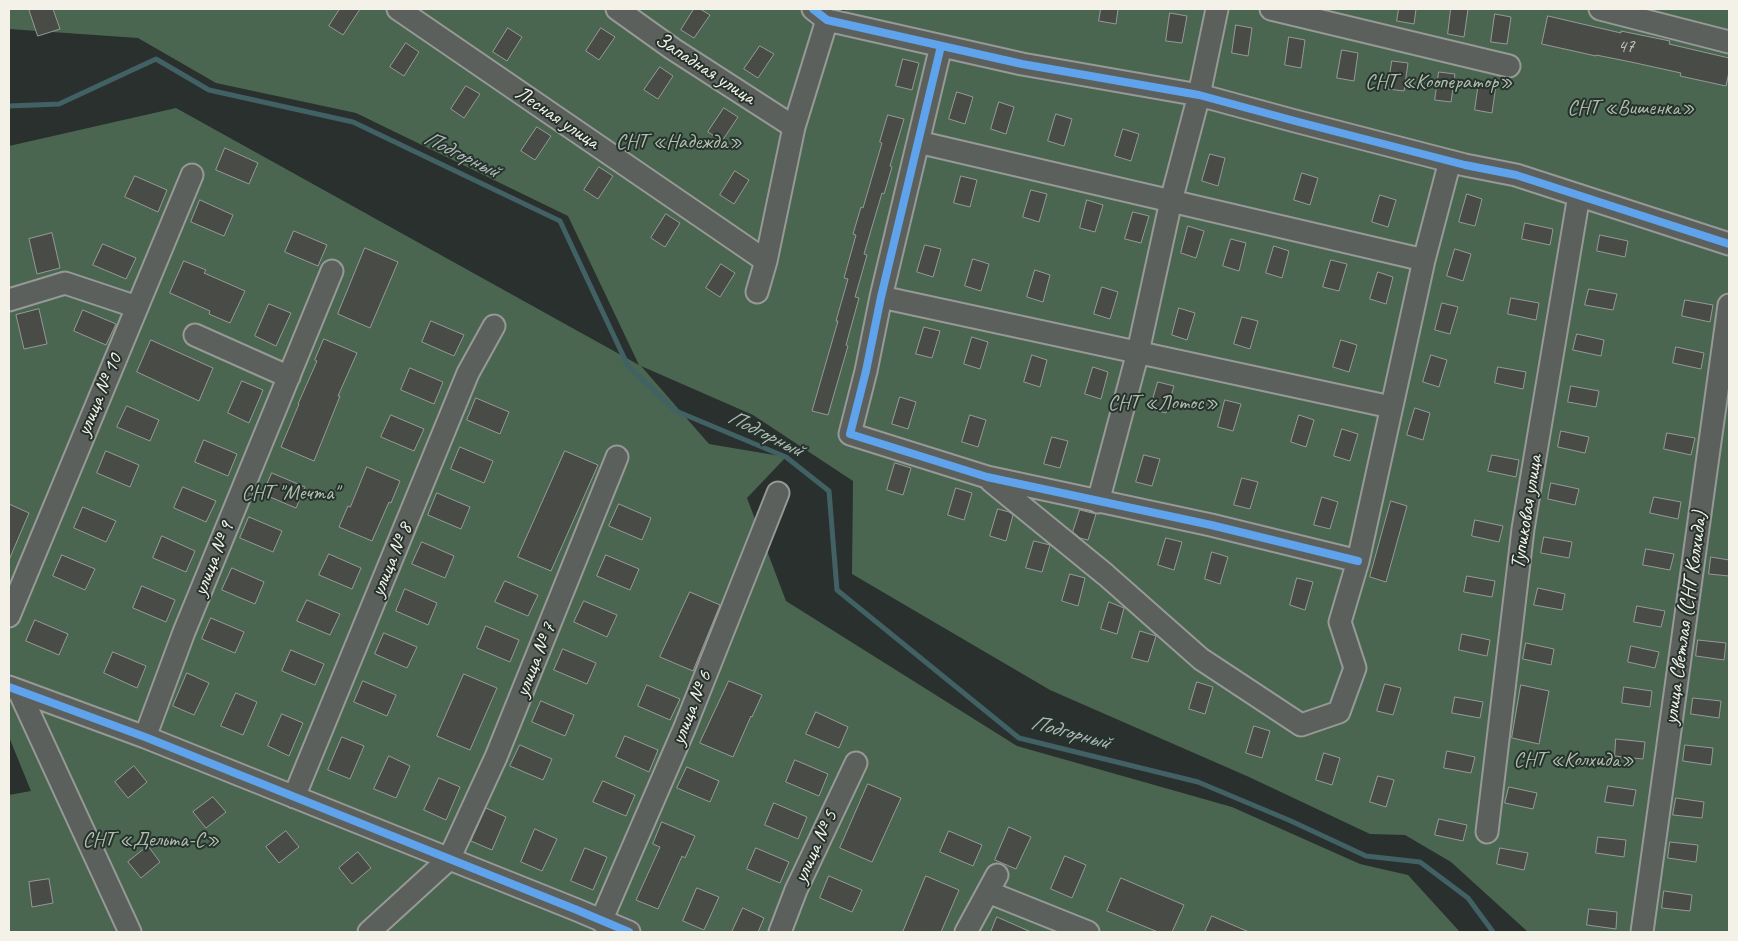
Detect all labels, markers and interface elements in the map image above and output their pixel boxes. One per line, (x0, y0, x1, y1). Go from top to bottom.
street label: Западная улица (650, 27, 760, 111)
house number: 47 (1617, 36, 1635, 58)
park label: СНТ «Кооператор» (1365, 69, 1513, 95)
street label: Лесная улица (510, 81, 604, 155)
park label: СНТ «Вишенка» (1567, 95, 1695, 121)
water label: Подгорный (419, 125, 503, 185)
park label: СНТ «Надежда» (616, 129, 742, 155)
street label: улица № 10 (71, 350, 129, 440)
park label: СНТ «Лотос» (1108, 390, 1218, 416)
water label: Подгорный (723, 404, 807, 464)
street label: Тупиковая улица (1506, 453, 1548, 571)
park label: СНТ "Мечта" (242, 480, 338, 506)
street label: улица Светлая (СНТ Колхида) (1659, 510, 1713, 726)
street label: улица № 9 (188, 518, 240, 600)
street label: улица № 8 (365, 520, 419, 600)
street label: улица № 7 (510, 619, 562, 701)
street label: улица № 6 (666, 667, 718, 749)
water label: Подгорный (1028, 710, 1112, 756)
park label: СНТ «Колхида» (1514, 747, 1634, 773)
street label: улица № 5 (788, 807, 844, 887)
park label: СНТ «Дельта-С» (82, 827, 220, 853)

